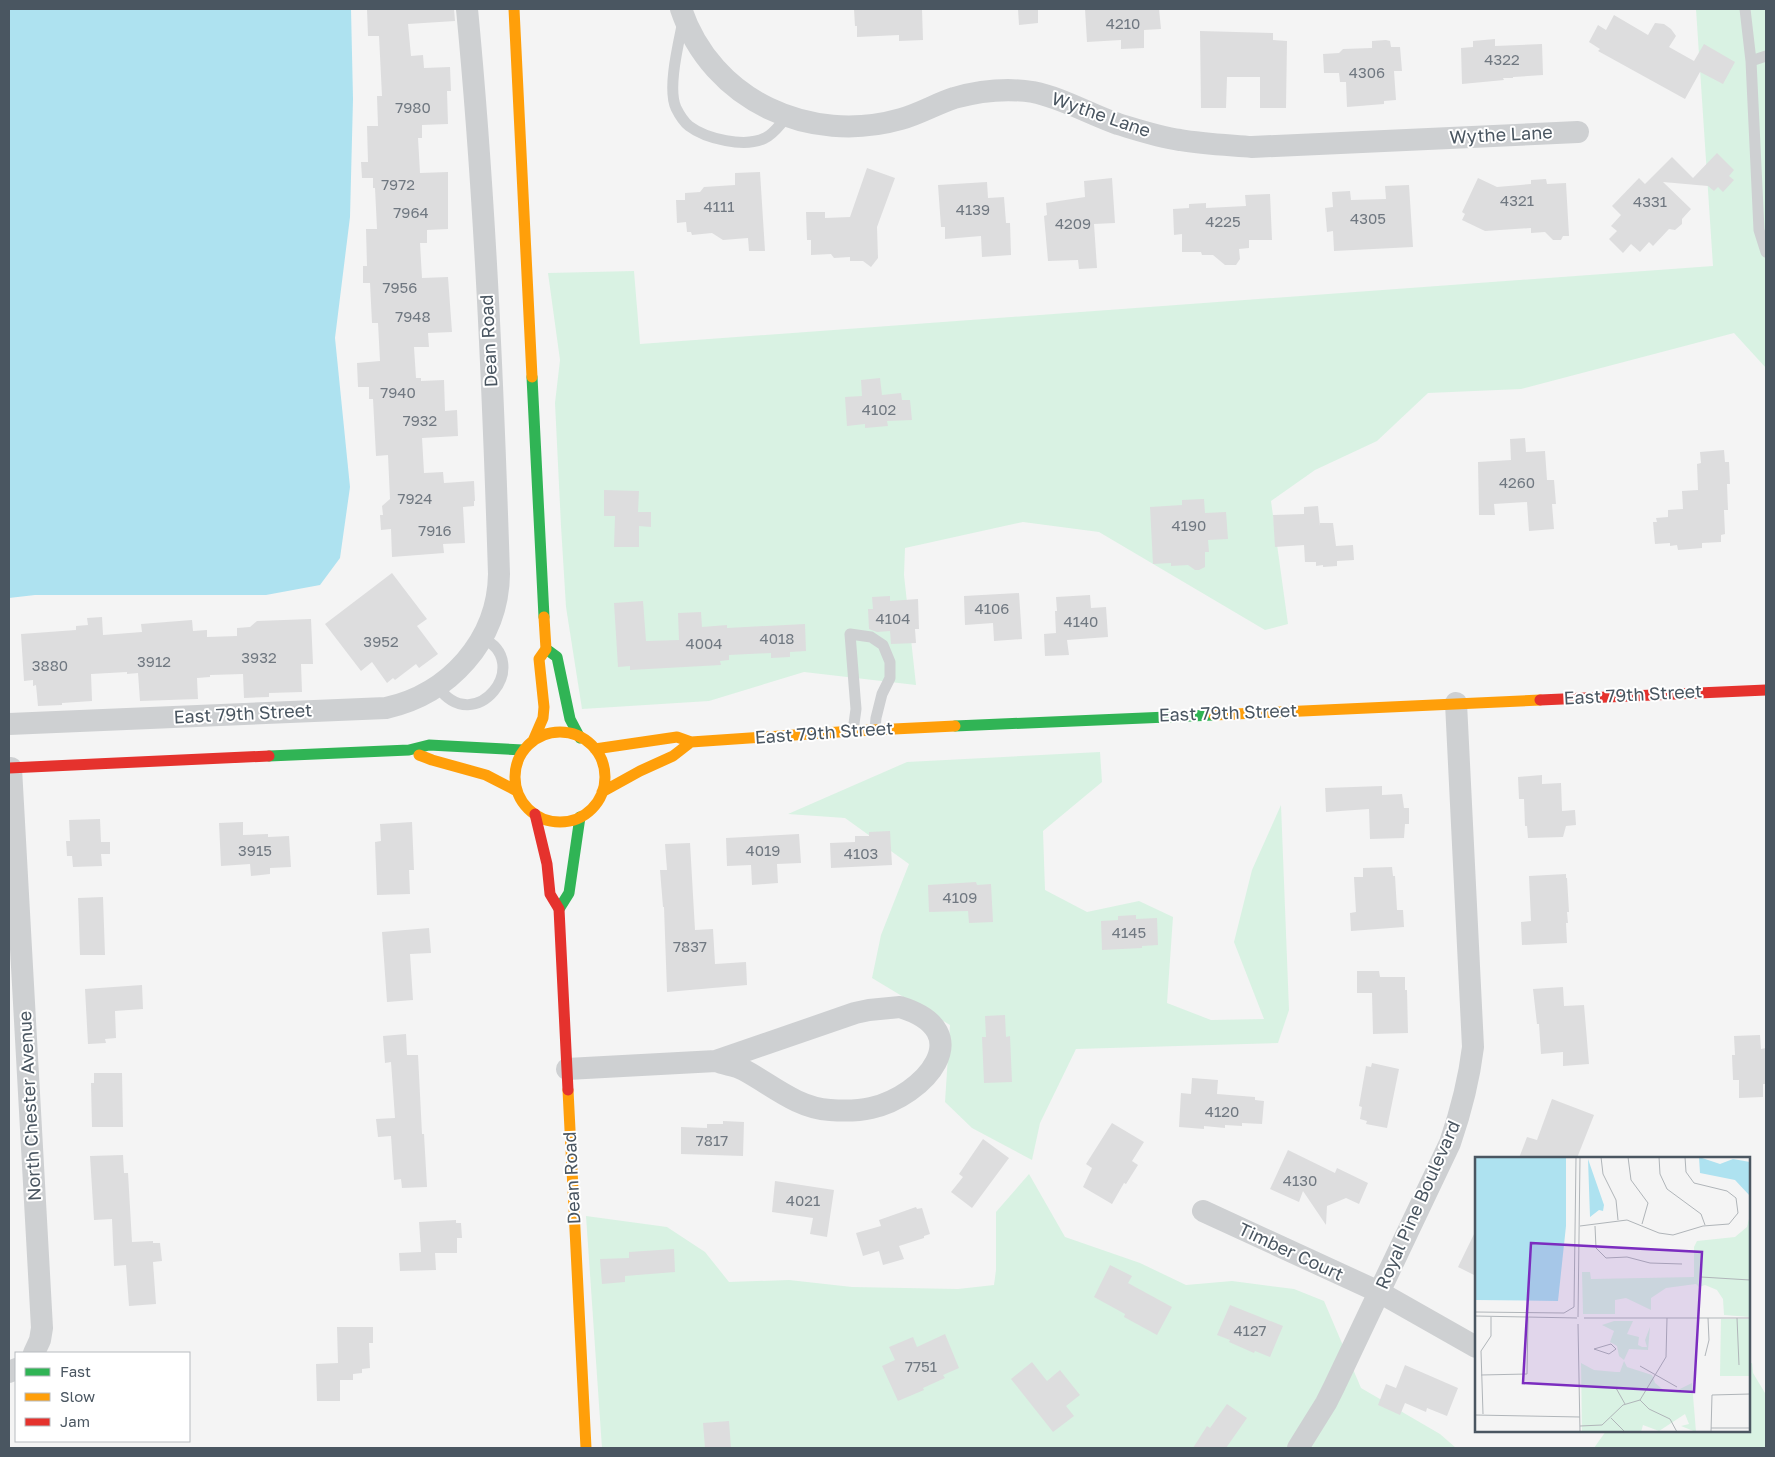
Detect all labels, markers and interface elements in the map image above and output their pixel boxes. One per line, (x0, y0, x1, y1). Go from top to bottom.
house number: 4210 (1106, 14, 1140, 32)
house number: 4322 (1484, 50, 1520, 68)
house number: 4306 (1349, 63, 1385, 81)
street label: Wythe Lane (1049, 87, 1154, 141)
house number: 7980 (395, 98, 431, 116)
street label: Wythe Lane (1449, 120, 1553, 148)
house number: 7972 (381, 175, 415, 193)
house number: 4321 (1500, 191, 1534, 209)
house number: 4331 (1633, 192, 1667, 210)
house number: 4111 (704, 197, 734, 215)
house number: 4139 (956, 200, 990, 218)
house number: 7964 (393, 203, 429, 221)
house number: 4305 (1350, 209, 1386, 227)
house number: 4225 (1205, 212, 1241, 230)
house number: 4209 (1055, 214, 1091, 232)
house number: 7956 (383, 278, 417, 296)
street label: Dean Road (475, 294, 501, 388)
house number: 7948 (395, 307, 431, 325)
house number: 7940 (380, 383, 416, 401)
house number: 4102 (862, 400, 896, 418)
house number: 7932 (403, 411, 437, 429)
house number: 4260 (1499, 473, 1535, 491)
house number: 7924 (398, 489, 432, 507)
house number: 4190 (1172, 516, 1206, 534)
house number: 7916 (418, 521, 452, 539)
house number: 4106 (975, 599, 1009, 617)
house number: 4104 (876, 609, 910, 627)
house number: 4140 (1064, 612, 1098, 630)
house number: 4018 (760, 629, 794, 647)
house number: 3952 (363, 632, 399, 650)
house number: 4004 (686, 634, 722, 652)
house number: 3932 (241, 648, 277, 666)
house number: 3912 (137, 652, 171, 670)
house number: 3880 (32, 656, 68, 674)
street label: East 79th Street (1563, 679, 1703, 709)
street label: East 79th Street (173, 698, 313, 728)
street label: East 79th Street (1158, 699, 1298, 725)
street label: East 79th Street (754, 716, 894, 748)
house number: 3915 (238, 841, 272, 859)
house number: 4019 (746, 841, 780, 859)
house number: 4103 (844, 844, 878, 862)
house number: 4109 (943, 888, 977, 906)
house number: 4145 (1112, 923, 1146, 941)
house number: 7837 (673, 937, 707, 955)
street label: North Chester Avenue (13, 1010, 45, 1202)
house number: 4120 (1205, 1102, 1239, 1120)
street label: Royal Pine Boulevard (1370, 1117, 1464, 1292)
street label: Dean Road (558, 1131, 584, 1225)
house number: 7817 (696, 1131, 728, 1149)
inset map (1475, 1157, 1750, 1432)
house number: 4130 (1283, 1171, 1317, 1189)
house number: 4021 (786, 1191, 820, 1209)
street label: Timber Court (1235, 1217, 1347, 1285)
house number: 4127 (1233, 1321, 1267, 1339)
legend (15, 1352, 190, 1442)
house number: 7751 (905, 1357, 937, 1375)
text: Fast (60, 1362, 91, 1380)
text: Slow (60, 1387, 95, 1405)
text: Jam (60, 1412, 90, 1430)

